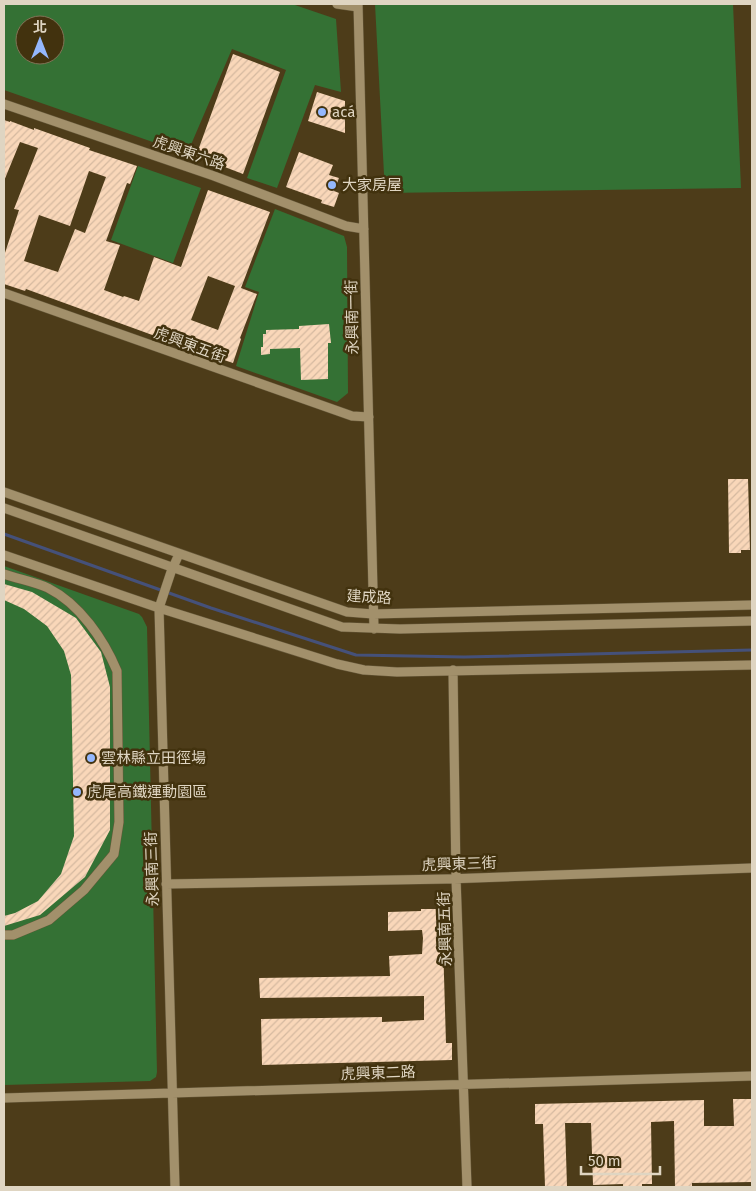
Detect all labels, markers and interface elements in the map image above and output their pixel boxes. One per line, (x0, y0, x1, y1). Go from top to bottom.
north arrow (15, 15, 65, 65)
text: 北 (33, 19, 47, 36)
place label: acá (332, 103, 355, 121)
marker: acá (316, 106, 328, 118)
street label: 虎興東六路 (151, 132, 227, 174)
place label: 大家房屋 (342, 176, 402, 194)
marker: 大家房屋 (326, 179, 338, 191)
street label: 永興南一街 (342, 279, 362, 355)
street label: 虎興東五街 (152, 324, 228, 366)
street label: 建成路 (346, 587, 392, 607)
place label: 雲林縣立田徑場 (101, 749, 206, 767)
marker: 雲林縣立田徑場 (85, 752, 97, 764)
place label: 虎尾高鐵運動園區 (87, 783, 207, 801)
marker: 虎尾高鐵運動園區 (71, 786, 83, 798)
street label: 永興南三街 (142, 831, 162, 907)
street label: 虎興東三街 (421, 854, 497, 874)
street label: 永興南五街 (435, 891, 455, 967)
street label: 虎興東二路 (340, 1063, 416, 1083)
scale bar (581, 1144, 660, 1176)
text: 50 m (588, 1152, 621, 1170)

